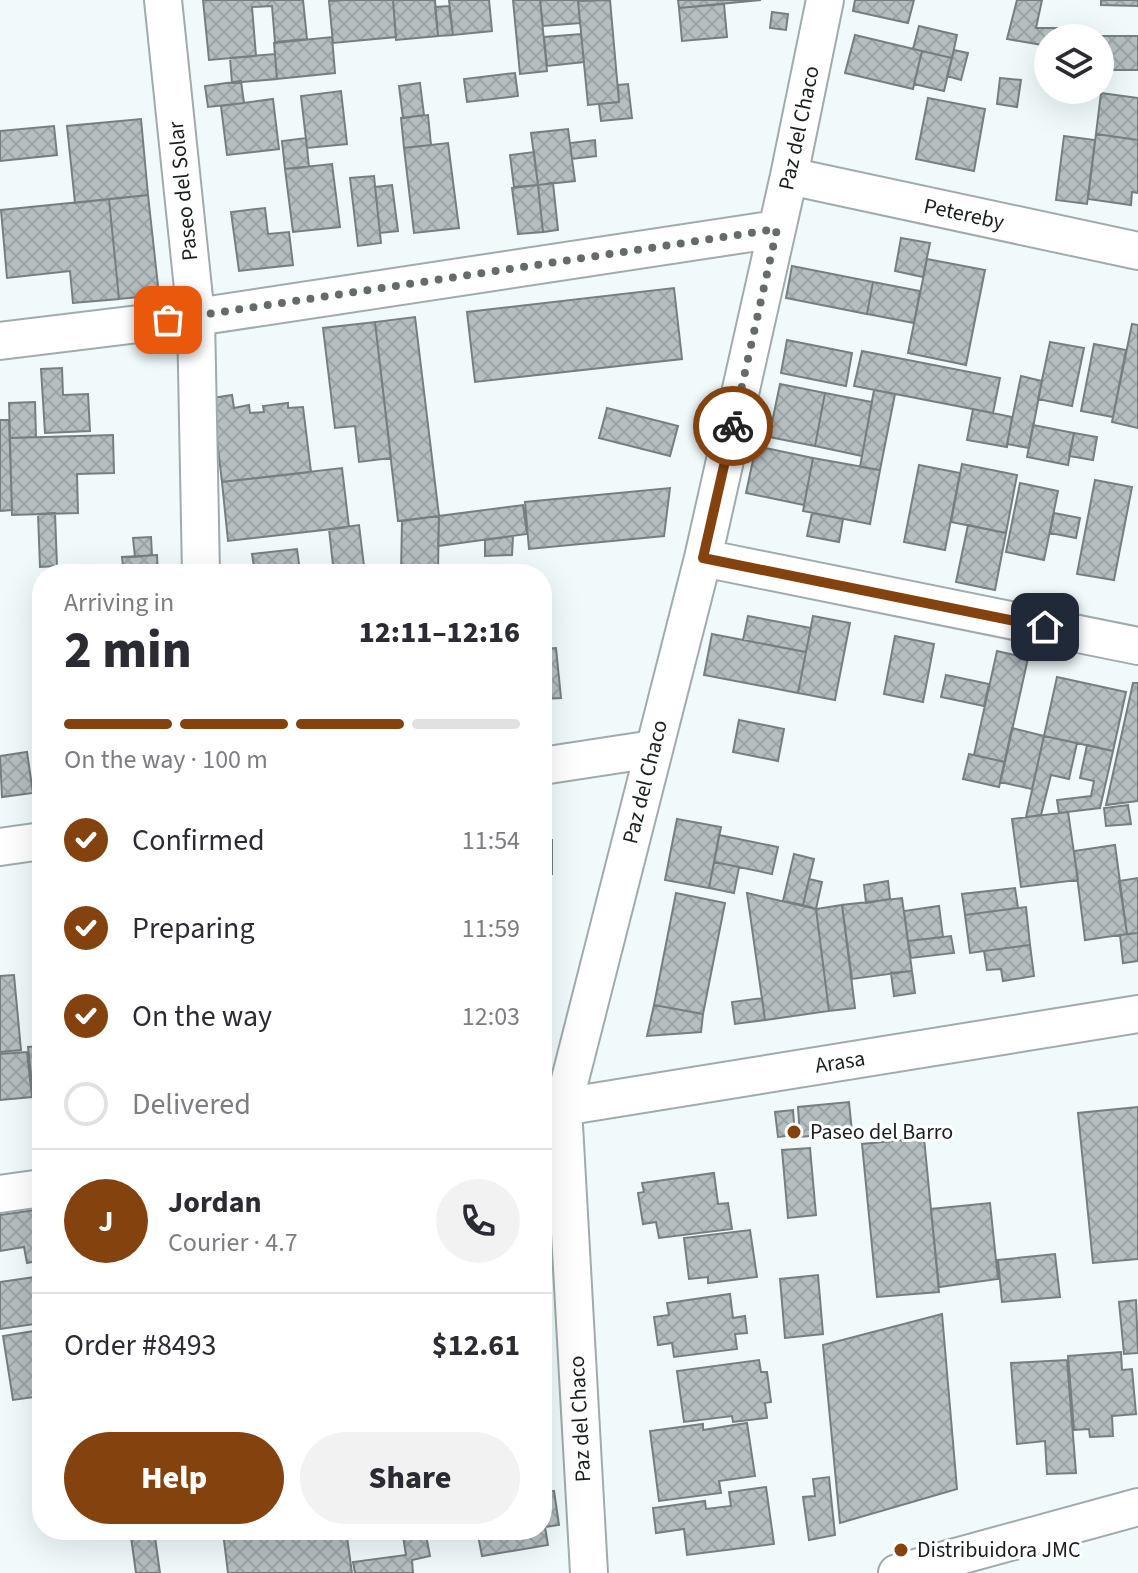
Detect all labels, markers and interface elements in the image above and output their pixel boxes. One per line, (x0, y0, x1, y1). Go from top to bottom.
map controls (1034, 24, 1114, 104)
button: layers (1034, 24, 1114, 104)
street label: Paz del Chaco (770, 63, 828, 193)
street label: Paseo del Solar (160, 119, 206, 262)
street label: Petereby (921, 190, 1008, 238)
pin (134, 286, 202, 354)
icon: bag (146, 298, 190, 342)
courier (693, 386, 773, 466)
icon: bike (711, 404, 755, 448)
text: Arriving in (64, 584, 174, 621)
pin (1011, 593, 1079, 661)
icon: home (1023, 605, 1067, 649)
text: 12:11–12:16 (359, 611, 520, 654)
text: 2 min (64, 614, 192, 688)
street label: Paz del Chaco (614, 717, 676, 847)
text: On the way · 100 m (64, 741, 268, 778)
icon: check (64, 818, 108, 862)
text: Confirmed (132, 819, 265, 862)
text: 11:54 (462, 822, 520, 859)
icon: check (64, 906, 108, 950)
text: Preparing (132, 907, 255, 950)
text: 11:59 (462, 910, 520, 947)
icon: check (64, 994, 108, 1038)
text: On the way (132, 995, 272, 1038)
text: 12:03 (462, 998, 520, 1035)
street label: Arasa (813, 1042, 867, 1082)
text: Delivered (132, 1083, 251, 1126)
place label: Paseo del Barro (810, 1116, 953, 1148)
marker: Paseo del Barro (785, 1123, 803, 1141)
button: phone (436, 1179, 520, 1263)
text: Jordan (168, 1181, 262, 1224)
text: J (98, 1200, 114, 1243)
text: Courier · 4.7 (168, 1224, 298, 1261)
text: Order #8493 (64, 1324, 217, 1367)
text: $12.61 (432, 1324, 520, 1367)
street label: Paz del Chaco (561, 1355, 599, 1483)
button: Help (64, 1432, 284, 1524)
button: Share (300, 1432, 520, 1524)
place label: Distribuidora JMC (917, 1534, 1081, 1566)
marker: Distribuidora JMC (892, 1541, 910, 1559)

